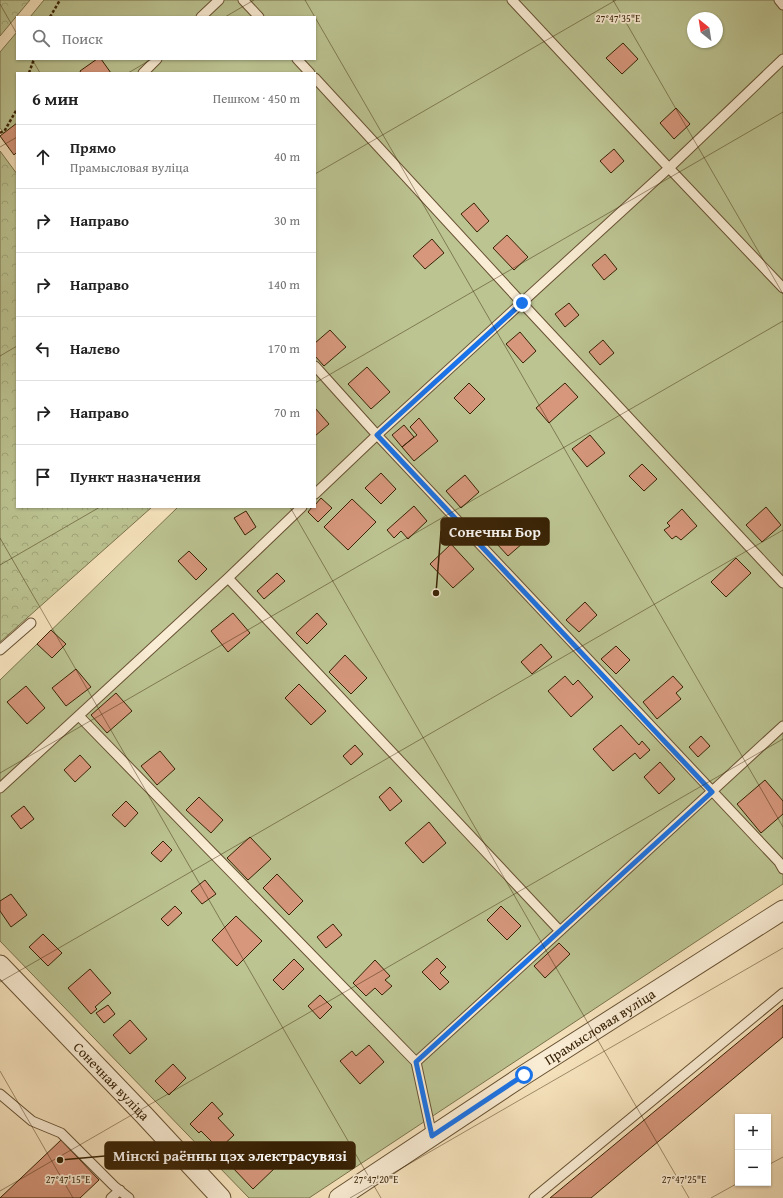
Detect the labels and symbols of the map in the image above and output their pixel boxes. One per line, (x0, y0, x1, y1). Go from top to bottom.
text: 27°47'35"E (596, 11, 640, 26)
north arrow (687, 12, 723, 48)
route end (513, 294, 531, 312)
callout: Сонечны Бор (441, 518, 549, 545)
text: Сонечны Бор (449, 521, 541, 542)
street label: Прамысловая вуліца (540, 984, 659, 1070)
street label: Сонечная вуліца (69, 1037, 154, 1125)
route start (515, 1066, 533, 1084)
callout: Мінскі раённы цэх электрасувязі (105, 1142, 355, 1169)
text: Мінскі раённы цэх электрасувязі (113, 1145, 347, 1166)
text: 27°47'15"E (46, 1172, 90, 1187)
text: 27°47'20"E (354, 1172, 398, 1187)
text: 27°47'25"E (662, 1172, 706, 1187)

